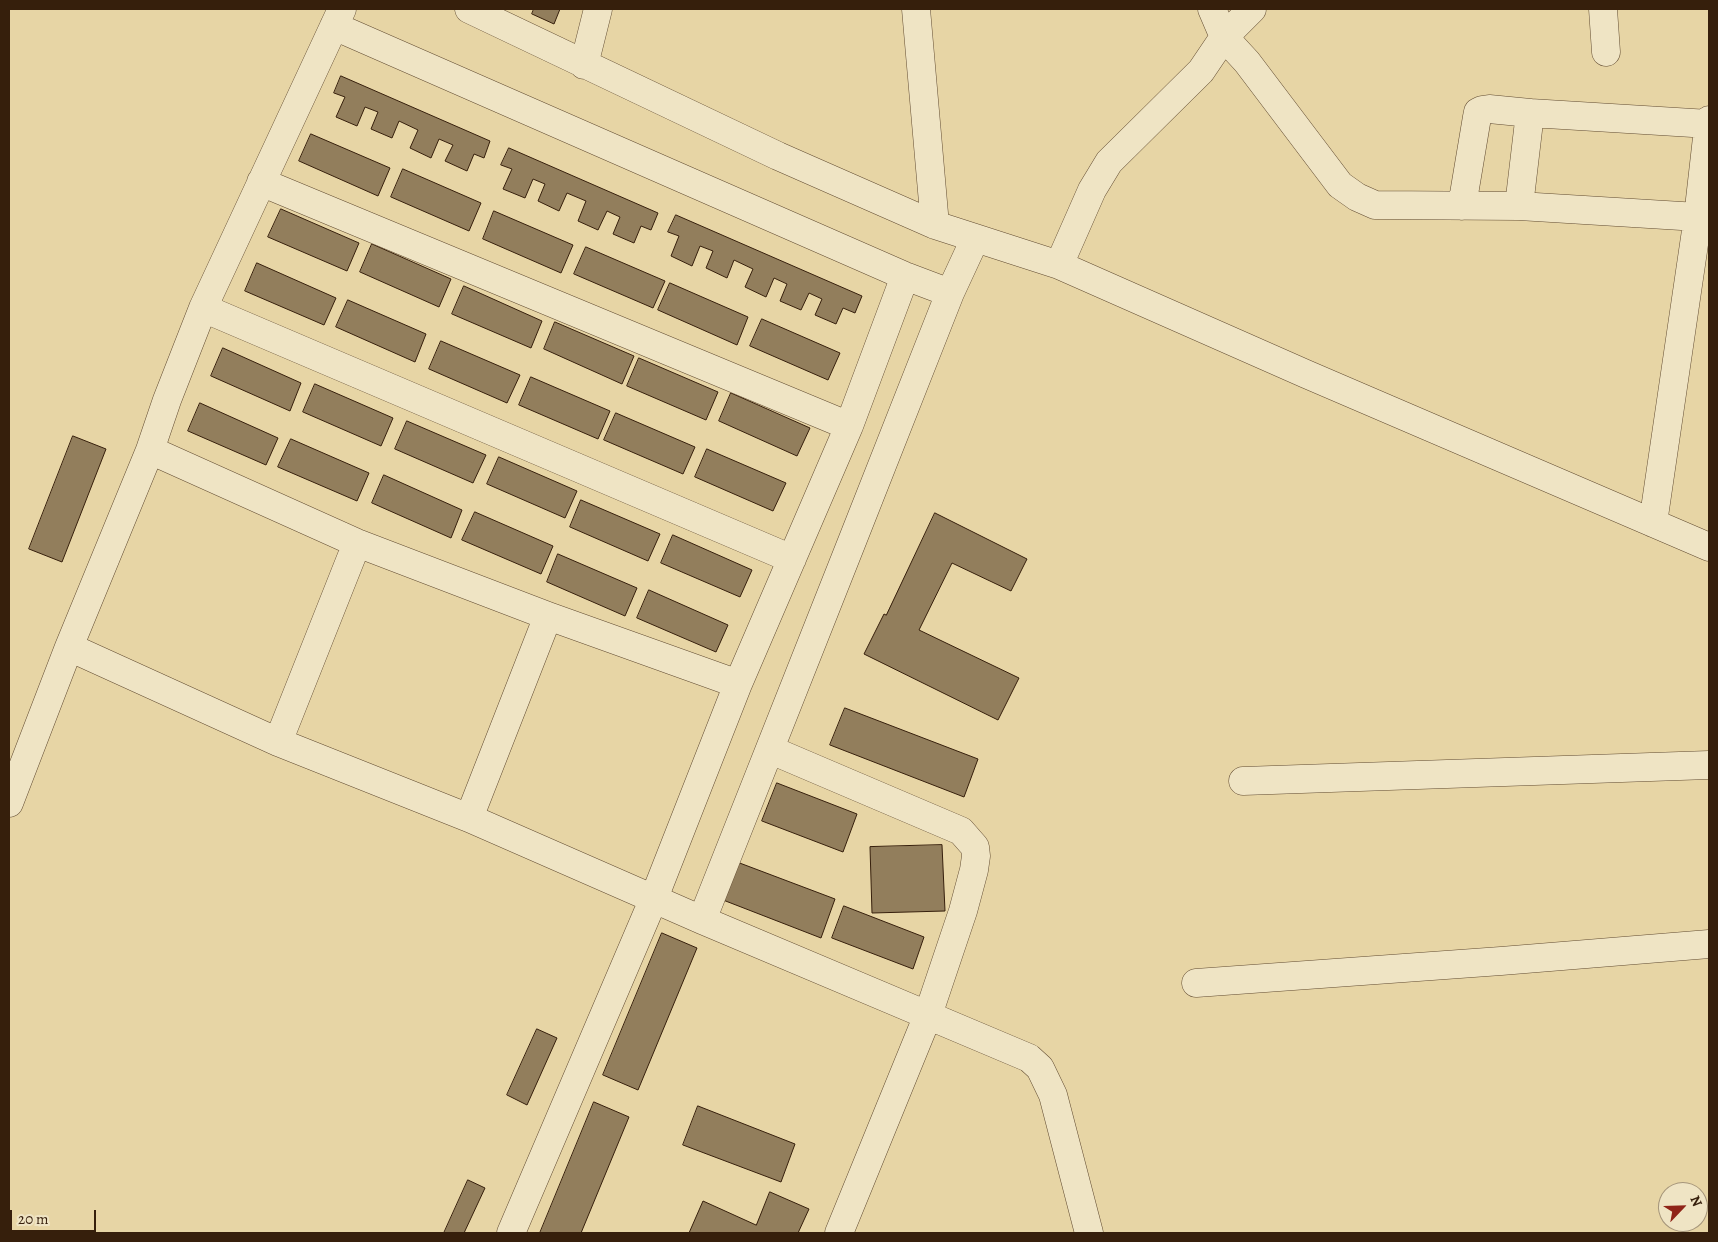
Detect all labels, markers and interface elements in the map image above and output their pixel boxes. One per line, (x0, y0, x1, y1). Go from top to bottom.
north arrow (1658, 1182, 1708, 1232)
text: N (1685, 1193, 1707, 1210)
scale bar (12, 1200, 99, 1232)
text: 20 m (18, 1209, 49, 1229)

